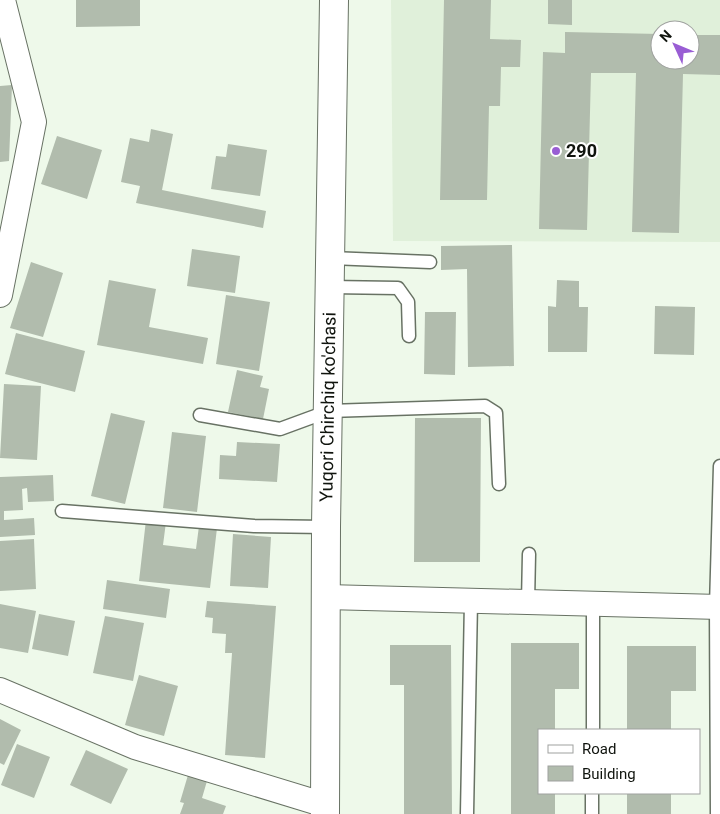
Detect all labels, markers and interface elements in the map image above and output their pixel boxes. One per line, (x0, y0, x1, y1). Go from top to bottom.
north arrow (650, 20, 700, 70)
text: N (656, 27, 675, 45)
place label: 290 (566, 140, 597, 161)
marker: 290 (550, 145, 562, 157)
street label: Yuqori Chirchiq ko'chasi (315, 312, 340, 502)
legend (538, 729, 700, 794)
text: Road (582, 740, 616, 758)
text: Building (582, 765, 636, 783)

